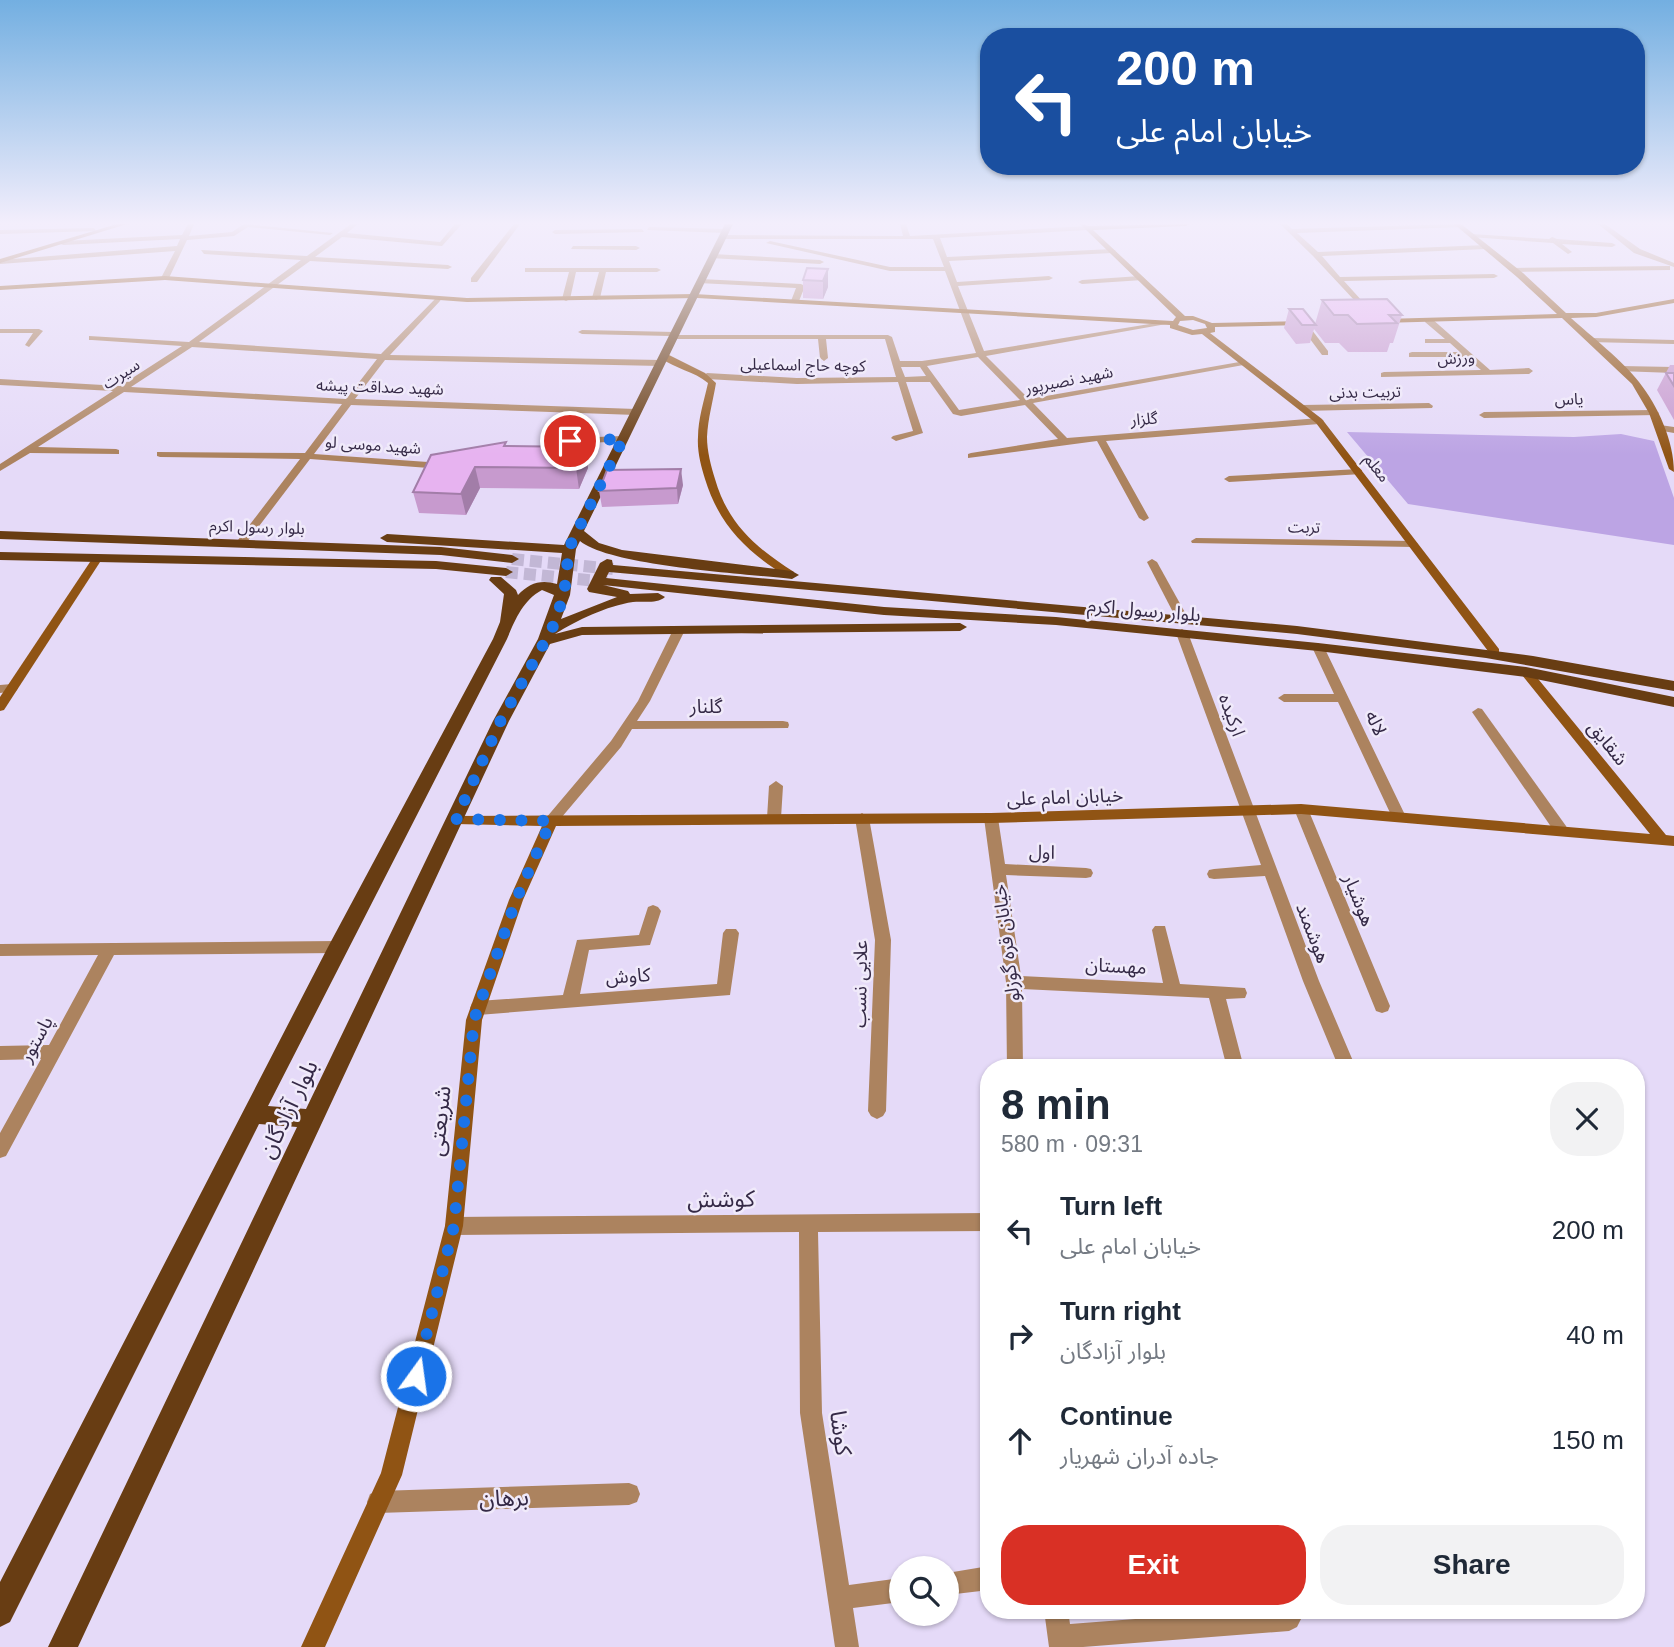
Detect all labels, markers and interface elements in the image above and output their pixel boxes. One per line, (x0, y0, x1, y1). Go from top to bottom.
text: 200 m (1116, 41, 1255, 95)
icon: left (1001, 56, 1092, 147)
text: خیابان امام علی (1116, 113, 1312, 149)
street label: ورزش (1437, 349, 1475, 368)
street label: کوچه حاج اسماعیلی (740, 355, 866, 379)
street label: سیرت (99, 356, 143, 393)
street label: شهید نصیرپور (1023, 363, 1115, 399)
street label: شهید صداقت پیشه (316, 376, 444, 400)
street label: تربیت بدنی (1329, 383, 1401, 402)
street label: یاس (1554, 390, 1584, 409)
street label: گلزار (1129, 410, 1159, 429)
pin (540, 411, 600, 471)
icon: arrive (551, 422, 589, 460)
street label: شهید موسی لو (324, 433, 421, 458)
street label: معلم (1358, 451, 1393, 488)
street label: بلوار رسول اکرم (209, 517, 305, 541)
street label: تربت (1288, 518, 1321, 537)
street label: بلوار رسول اکرم (1086, 595, 1202, 629)
street label: ارکیده (1214, 691, 1249, 739)
street label: گلنار (689, 696, 723, 718)
street label: لاله (1361, 707, 1391, 739)
street label: شقایق (1583, 717, 1632, 770)
street label: خیابان امام علی (1006, 784, 1124, 814)
street label: اول (1028, 841, 1055, 864)
street label: هوشیار (1338, 870, 1379, 930)
street label: خیابان قره گوزلو (988, 883, 1025, 1003)
street label: هوشمند (1291, 900, 1334, 966)
street label: علایی نسب (849, 940, 872, 1028)
street label: مهستان (1085, 954, 1147, 978)
street label: کاوش (605, 964, 652, 989)
street label: پاستور (14, 1012, 59, 1067)
street label: بلوار آزادگان (253, 1056, 324, 1163)
text: 8 min (1001, 1081, 1111, 1128)
button: close (1550, 1082, 1624, 1156)
street label: شریعتی (422, 1084, 457, 1158)
text: 580 m · 09:31 (1001, 1131, 1143, 1157)
street label: کوشش (687, 1185, 756, 1214)
text: Turn left (1060, 1191, 1162, 1221)
icon: left (1001, 1212, 1039, 1250)
text: 200 m (1552, 1215, 1624, 1245)
text: خیابان امام علی (1060, 1233, 1201, 1259)
text: Turn right (1060, 1296, 1181, 1326)
icon: right (1001, 1317, 1039, 1355)
text: 40 m (1566, 1320, 1624, 1350)
text: بلوار آزادگان (1060, 1338, 1166, 1364)
position arrow (379, 1339, 453, 1413)
text: Continue (1060, 1401, 1173, 1431)
street label: کوشا (824, 1409, 857, 1458)
icon: ahead (1001, 1422, 1039, 1460)
text: 150 m (1552, 1425, 1624, 1455)
text: جاده آدران شهریار (1060, 1443, 1219, 1469)
street label: برهان (479, 1484, 529, 1513)
button: Exit (1001, 1525, 1306, 1605)
button: Share (1320, 1525, 1624, 1605)
map controls (889, 1556, 959, 1626)
button: search (889, 1556, 959, 1626)

